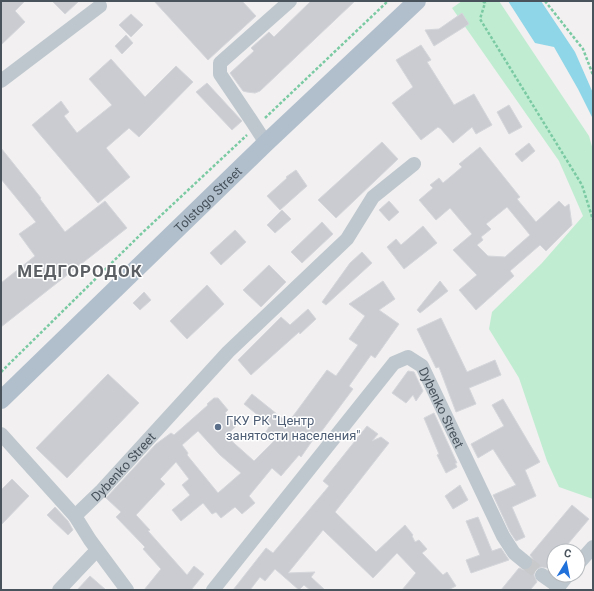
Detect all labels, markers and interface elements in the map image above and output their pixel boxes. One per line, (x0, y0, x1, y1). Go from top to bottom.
street label: Tolstogo Street (171, 164, 245, 236)
district label: МЕДГОРОДОК (17, 261, 143, 281)
street label: Dybenko Street (416, 365, 467, 450)
place label: ГКУ РК "Центр занятости населения" (226, 413, 360, 443)
marker: ГКУ РК "Центр занятости населения" (213, 422, 223, 432)
street label: Dybenko Street (88, 430, 159, 504)
north arrow (546, 543, 586, 583)
text: С (563, 547, 572, 561)

